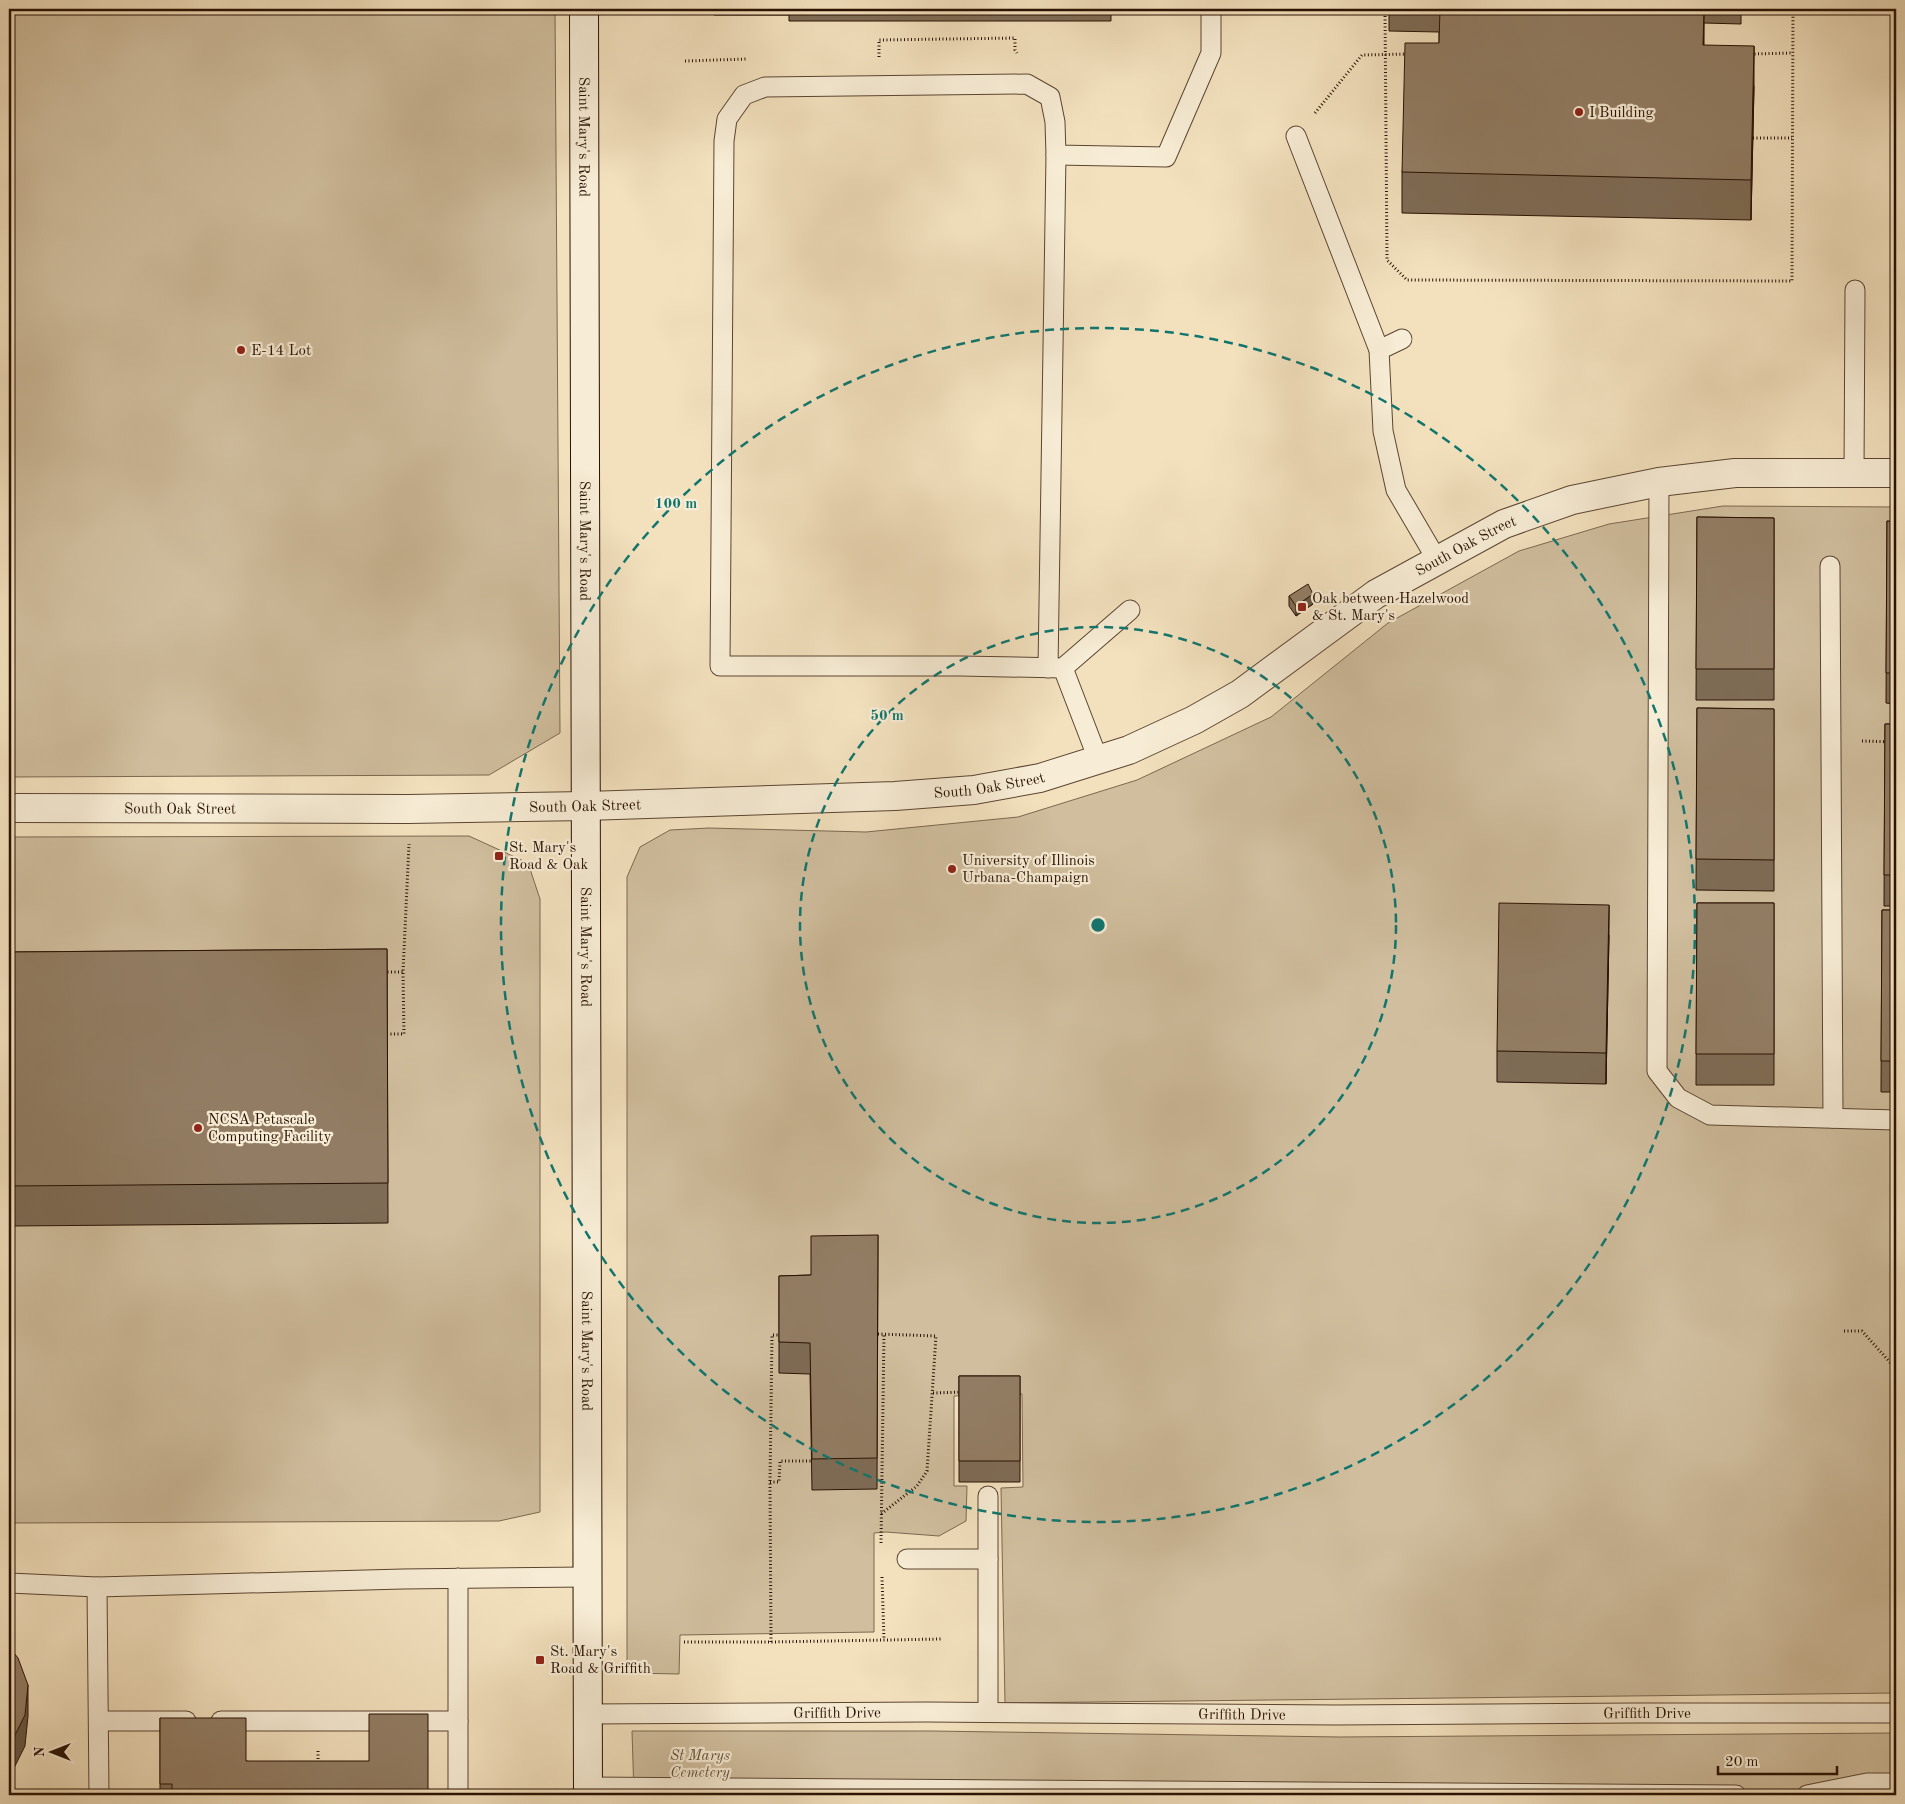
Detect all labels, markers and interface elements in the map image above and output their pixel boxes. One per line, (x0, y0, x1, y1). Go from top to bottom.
street label: Saint Mary's Road (575, 77, 590, 197)
marker: I Building (1573, 106, 1585, 118)
place label: I Building (1589, 106, 1654, 121)
marker: E-14 Lot (235, 344, 247, 356)
place label: E-14 Lot (251, 344, 311, 359)
street label: Saint Mary's Road (576, 481, 591, 601)
text: 100 m (655, 497, 697, 512)
street label: South Oak Street (1413, 514, 1518, 580)
place label: Oak between Hazelwood & St. Mary's (1312, 592, 1469, 624)
marker: Oak between Hazelwood & St. Mary's (1296, 601, 1308, 613)
text: 50 m (870, 709, 904, 724)
street label: South Oak Street (933, 771, 1047, 802)
street label: South Oak Street (529, 798, 641, 816)
street label: South Oak Street (124, 802, 236, 818)
place label: St. Mary's Road & Oak (509, 841, 589, 873)
marker: St. Mary's Road & Oak (493, 850, 505, 862)
place label: University of Illinois Urbana-Champaign (962, 854, 1095, 886)
marker: University of Illinois Urbana-Champaign (946, 863, 958, 875)
street label: Saint Mary's Road (577, 887, 592, 1007)
centre of rings (1089, 916, 1107, 934)
place label: NCSA Petascale Computing Facility (208, 1113, 331, 1145)
marker: NCSA Petascale Computing Facility (192, 1122, 204, 1134)
street label: Saint Mary's Road (578, 1291, 593, 1411)
place label: St. Mary's Road & Griffith (550, 1645, 651, 1677)
marker: St. Mary's Road & Griffith (534, 1654, 546, 1666)
street label: Griffith Drive (793, 1706, 881, 1722)
street label: Griffith Drive (1603, 1707, 1691, 1722)
street label: Griffith Drive (1198, 1708, 1286, 1724)
north arrow (28, 1726, 78, 1776)
scale bar (1718, 1744, 1836, 1776)
text: N (33, 1746, 47, 1757)
park label: St Marys Cemetery (670, 1749, 730, 1781)
text: 20 m (1725, 1755, 1759, 1770)

